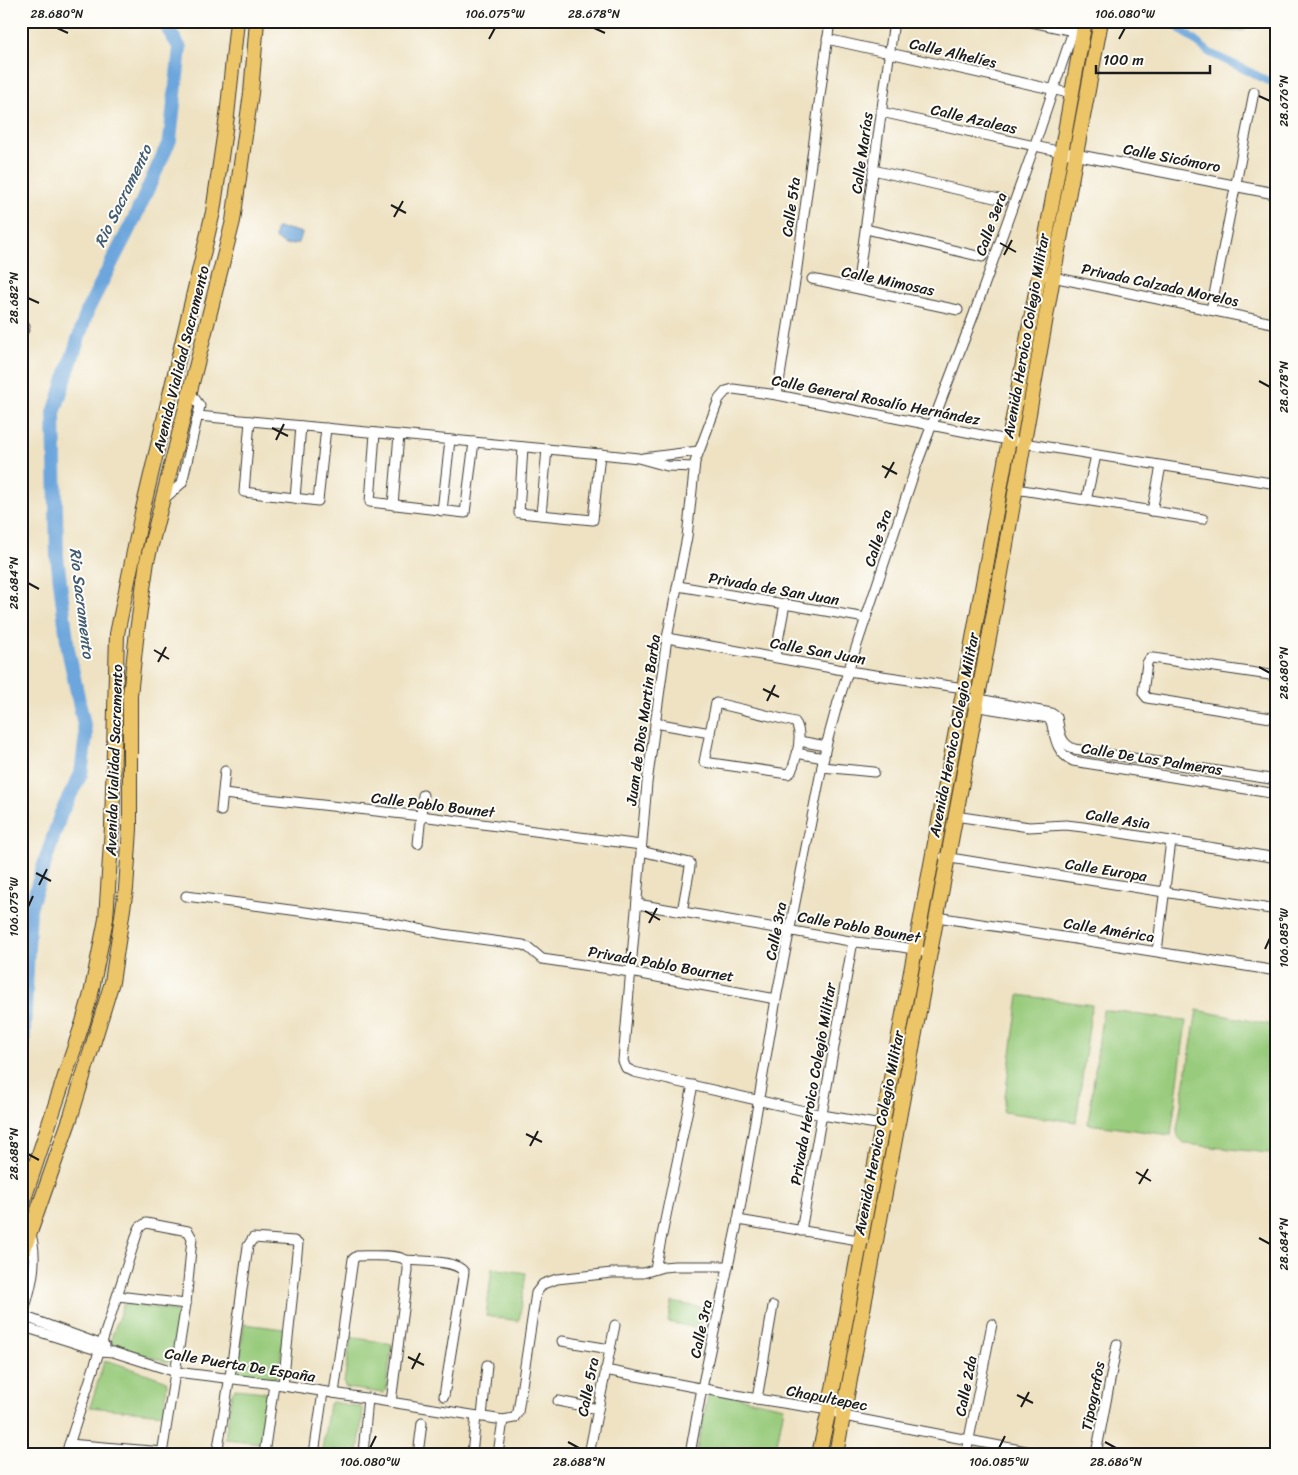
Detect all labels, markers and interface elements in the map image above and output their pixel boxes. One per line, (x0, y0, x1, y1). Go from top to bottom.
text: 28.680°N (31, 3, 84, 25)
text: 106.075°W (465, 3, 525, 25)
text: 28.678°N (568, 3, 621, 25)
text: 106.080°W (1095, 3, 1156, 25)
street label: Calle Alhelíes (907, 30, 1000, 76)
scale bar (1096, 42, 1209, 74)
text: 100 m (1103, 47, 1144, 73)
text: 28.676°N (1273, 74, 1295, 127)
street label: Calle Azaleas (928, 96, 1020, 142)
street label: Calle Marías (843, 110, 881, 195)
street label: Calle Sicómoro (1121, 136, 1223, 180)
water label: Rio Sacramento (86, 139, 161, 252)
street label: Calle 5ta (774, 175, 808, 238)
street label: Calle 3era (967, 188, 1015, 260)
street label: Avenida Heroico Colegio Militar (995, 231, 1057, 441)
street label: Privada Calzada Morelos (1079, 256, 1242, 315)
street label: Calle Mimosas (839, 258, 937, 304)
street label: Avenida Vialidad Sacramento (145, 262, 217, 456)
text: 28.682°N (3, 271, 25, 324)
text: 28.678°N (1273, 360, 1295, 413)
street label: Calle General Rosalío Hernández (769, 367, 983, 433)
street label: Calle 3ra (857, 505, 900, 570)
water label: Rio Sacramento (61, 546, 103, 661)
text: 28.684°N (3, 556, 25, 609)
street label: Privada de San Juan (707, 565, 841, 613)
street label: Calle San Juan (768, 630, 868, 672)
street label: Avenida Heroico Colegio Militar (921, 630, 987, 840)
street label: Juan de Dios Martin Barba (618, 632, 668, 808)
text: 28.680°N (1273, 646, 1295, 699)
street label: Avenida Vialidad Sacramento (98, 663, 130, 857)
street label: Calle De Las Palmeras (1080, 735, 1225, 783)
street label: Calle Pablo Bounet (370, 785, 497, 826)
street label: Calle Asia (1084, 801, 1152, 837)
street label: Calle Europa (1063, 851, 1149, 889)
text: 106.075°W (3, 877, 25, 937)
street label: Calle 3ra (758, 899, 794, 962)
street label: Calle Pablo Bounet (796, 903, 923, 951)
text: 106.085°W (1273, 907, 1295, 968)
street label: Calle América (1062, 910, 1157, 950)
street label: Privada Pablo Bournet (586, 938, 736, 990)
street label: Privada Heroico Colegio Militar (782, 980, 844, 1187)
street label: Avenida Heroico Colegio Militar (846, 1028, 912, 1238)
text: 28.688°N (3, 1127, 25, 1180)
text: 28.684°N (1273, 1217, 1295, 1270)
street label: Calle 3ra (682, 1297, 720, 1361)
street label: Calle Puerta De España (163, 1340, 318, 1390)
street label: Calle 2da (947, 1353, 985, 1418)
street label: Calle 5ra (570, 1355, 607, 1419)
street label: Tipografos (1074, 1359, 1112, 1433)
street label: Chapultepec (784, 1377, 870, 1419)
text: 106.080°W (340, 1451, 401, 1473)
text: 28.688°N (553, 1451, 606, 1473)
text: 106.085°W (969, 1451, 1030, 1473)
text: 28.686°N (1090, 1451, 1143, 1473)

